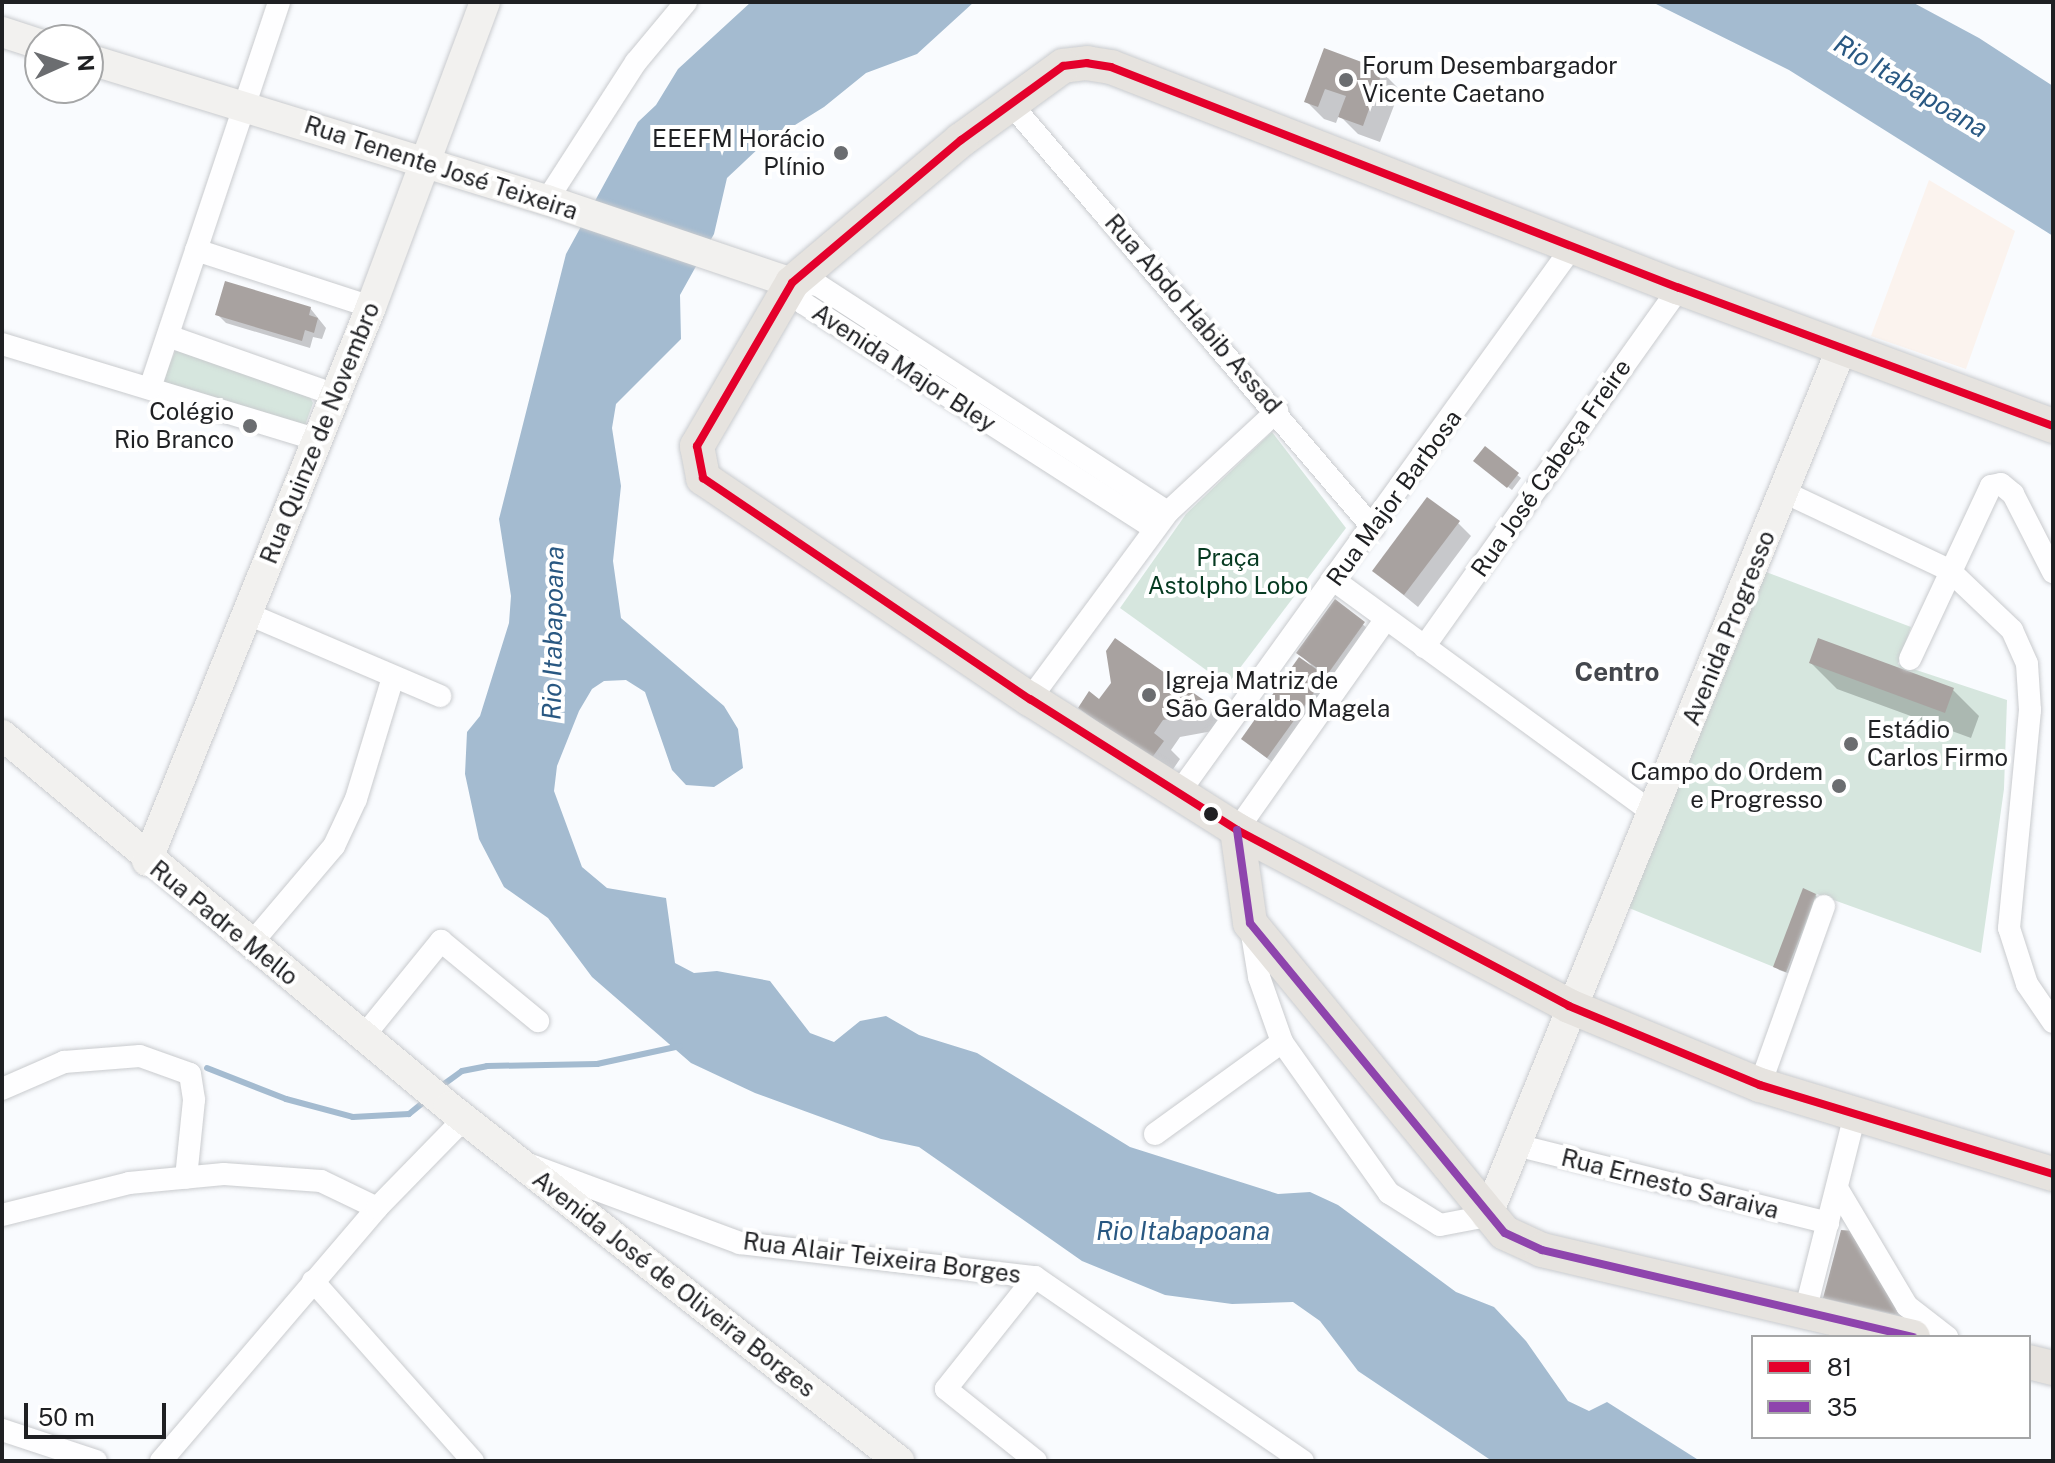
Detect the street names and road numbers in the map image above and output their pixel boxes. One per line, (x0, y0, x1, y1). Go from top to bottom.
street label: Rua Tenente José Teixeira (301, 110, 581, 226)
street label: Rua Abdo Habib Assad (1099, 208, 1287, 420)
street label: Rua Quinze de Novembro (254, 298, 386, 568)
street label: Avenida Major Bley (807, 298, 1001, 438)
street label: Rua José Cabeça Freire (1465, 354, 1637, 582)
street label: Rua Major Barbosa (1320, 404, 1468, 592)
street label: Avenida Progresso (1677, 526, 1781, 730)
street label: Rua Padre Mello (144, 854, 304, 992)
street label: Rua Ernesto Saraiva (1558, 1143, 1782, 1225)
street label: Avenida José de Oliveira Borges (527, 1164, 821, 1404)
street label: Rua Alair Teixeira Borges (741, 1227, 1023, 1289)

